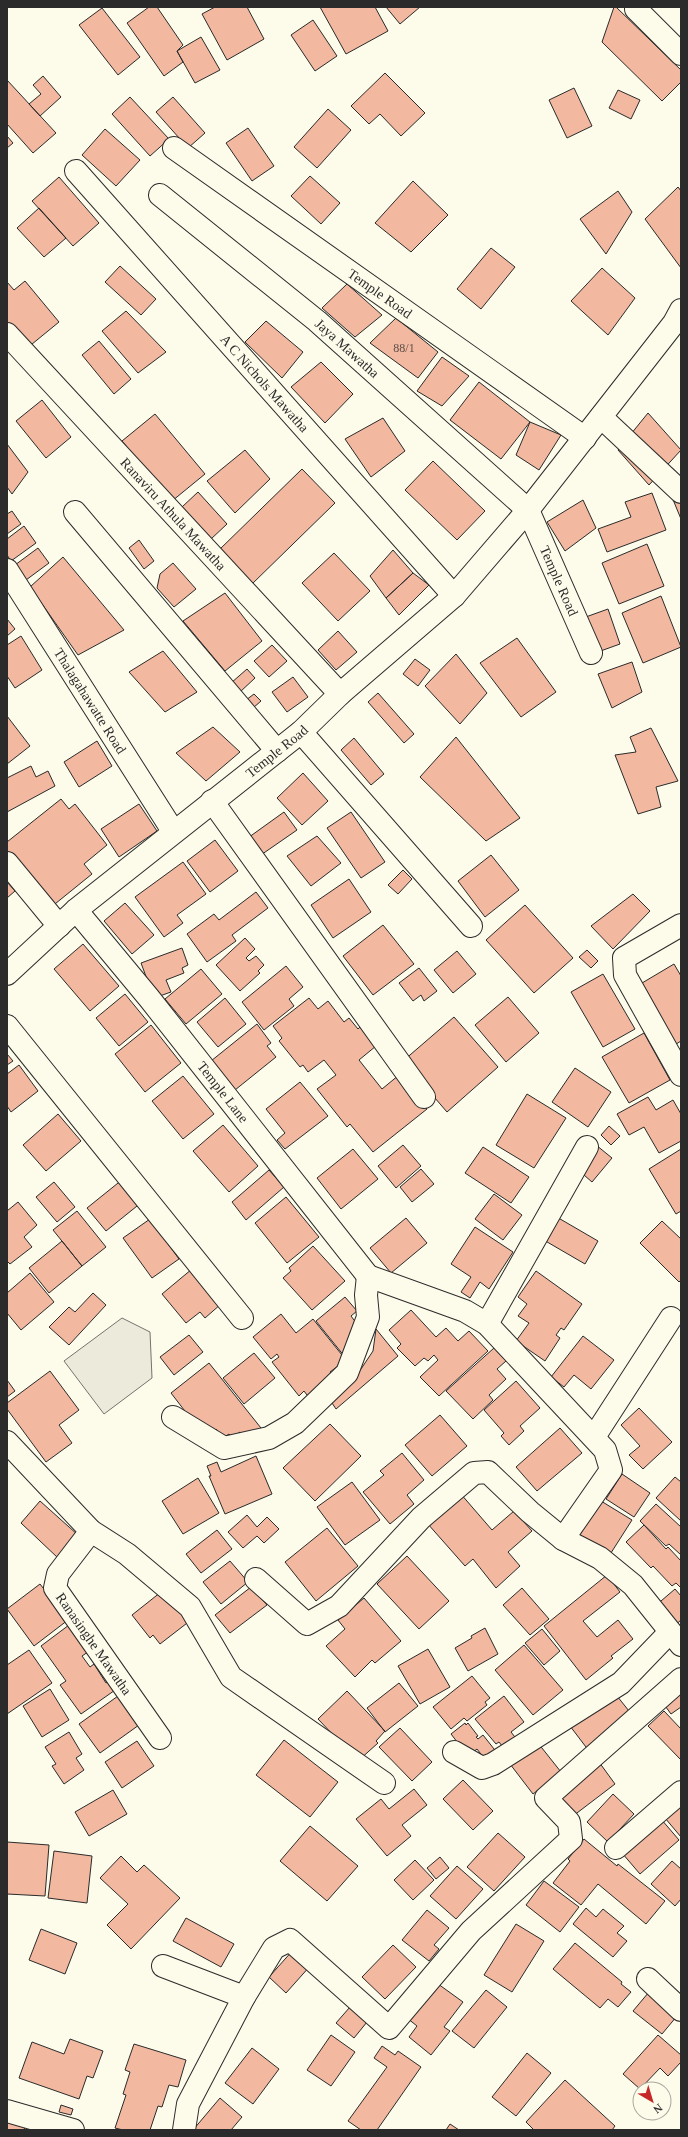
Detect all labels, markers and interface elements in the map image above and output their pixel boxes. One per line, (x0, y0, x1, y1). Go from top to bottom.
street label: Temple Road (345, 266, 415, 321)
street label: Jaya Mawatha (312, 316, 383, 381)
street label: A C Nichols Mawatha (218, 332, 312, 435)
house number: 88/1 (393, 341, 415, 355)
street label: Ranaviru Athula Mawatha (118, 455, 230, 574)
street label: Temple Road (537, 544, 581, 618)
street label: Thalagahawatte Road (51, 645, 129, 756)
street label: Temple Road (243, 722, 311, 780)
street label: Temple Lane (194, 1059, 252, 1125)
street label: Ranasinghe Mawatha (53, 1590, 135, 1698)
north arrow (632, 2081, 672, 2121)
text: N (651, 2102, 665, 2116)

